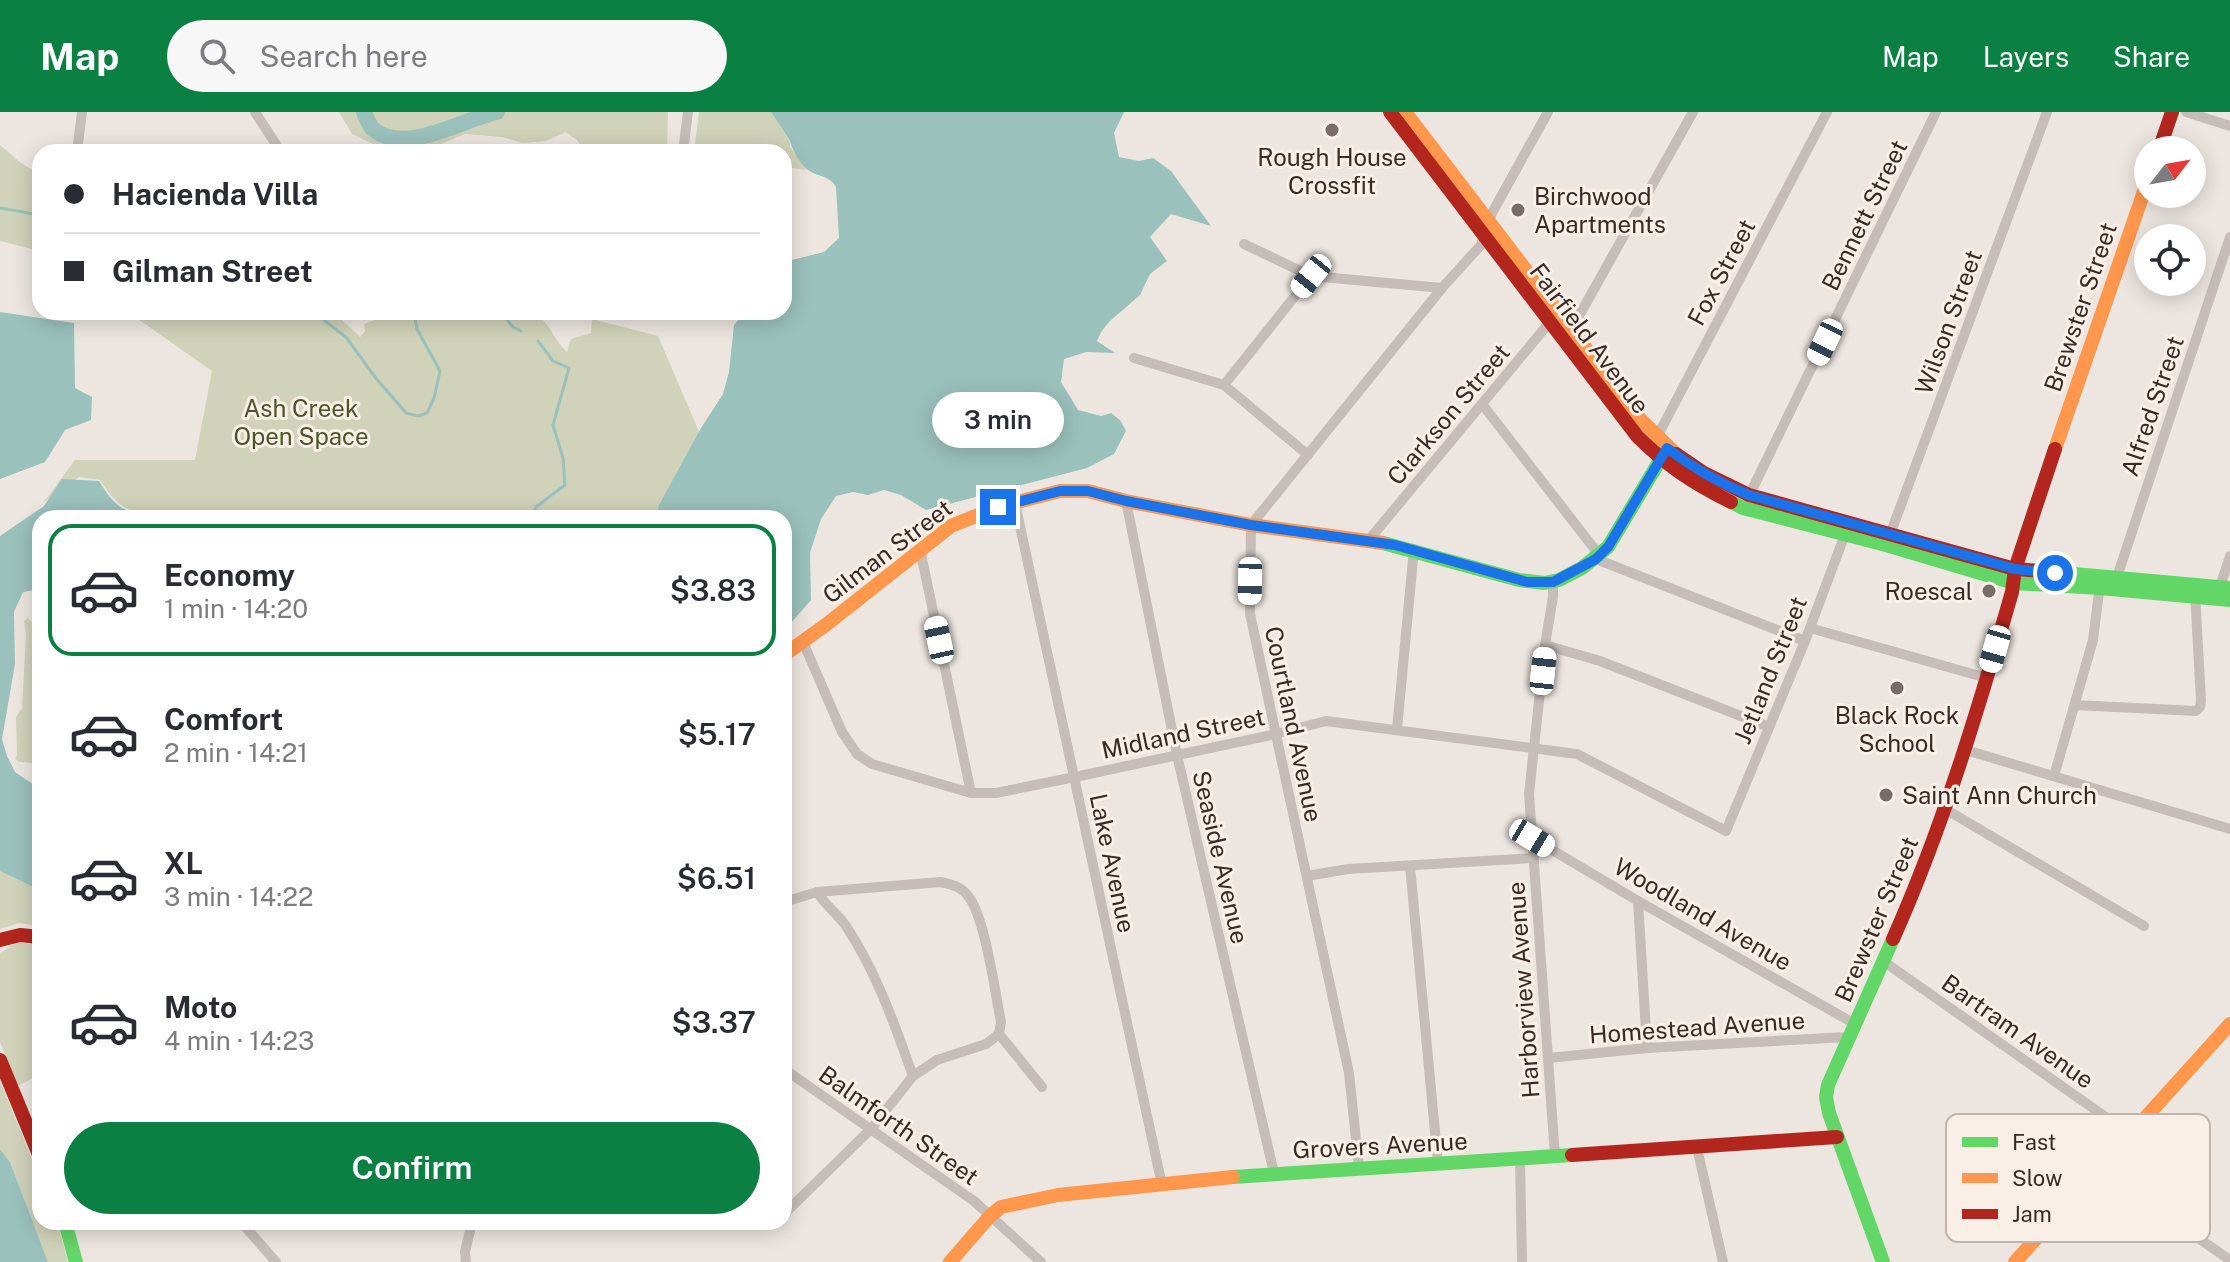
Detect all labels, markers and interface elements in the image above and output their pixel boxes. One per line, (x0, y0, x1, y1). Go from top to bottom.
search box (167, 20, 727, 92)
text: Map (40, 34, 119, 79)
icon: search (195, 34, 239, 78)
text: Search here (259, 38, 428, 74)
text: Map (1882, 40, 1939, 73)
text: Layers (1983, 40, 2069, 73)
text: Share (2113, 40, 2190, 73)
marker: Rough House Crossfit (1323, 121, 1341, 139)
street label: Bennett Street (1815, 135, 1913, 295)
north arrow (2134, 136, 2206, 208)
map controls (2134, 136, 2206, 296)
place label: Rough House Crossfit (1257, 143, 1407, 199)
text: Hacienda Villa (112, 176, 318, 212)
place label: Birchwood Apartments (1534, 182, 1666, 238)
marker: Birchwood Apartments (1509, 201, 1527, 219)
street label: Fox Street (1681, 214, 1761, 330)
street label: Brewster Street (2038, 219, 2122, 395)
button: locate (2134, 224, 2206, 296)
street label: Wilson Street (1909, 246, 1987, 398)
car (1287, 250, 1335, 302)
text: Gilman Street (112, 253, 313, 289)
street label: Fairfield Avenue (1524, 257, 1656, 419)
car (1804, 315, 1846, 369)
street label: Alfred Street (2115, 332, 2189, 480)
street label: Clarkson Street (1381, 338, 1515, 490)
callout: 3 min (932, 391, 1064, 447)
park label: Ash Creek Open Space (233, 394, 369, 450)
text: 3 min (964, 404, 1032, 435)
route end (980, 489, 1016, 525)
street label: Gilman Street (817, 493, 957, 609)
icon: car (68, 554, 140, 626)
route start (2037, 555, 2073, 591)
text: Economy (164, 557, 295, 593)
car (1238, 557, 1262, 605)
text: $3.83 (670, 572, 756, 608)
place label: Roescal (1885, 577, 1973, 605)
marker: Roescal (1980, 582, 1998, 600)
street label: Jetland Street (1728, 592, 1812, 748)
text: 1 min · 14:20 (164, 593, 308, 624)
car (922, 614, 956, 666)
car (1977, 623, 2013, 675)
street label: Courtland Avenue (1260, 624, 1328, 824)
car (1529, 646, 1557, 696)
marker: Black Rock School (1888, 679, 1906, 697)
icon: car (68, 698, 140, 770)
text: Comfort (164, 701, 283, 737)
place label: Black Rock School (1835, 701, 1959, 757)
street label: Midland Street (1099, 702, 1267, 764)
text: $5.17 (678, 716, 756, 752)
text: 2 min · 14:21 (164, 737, 308, 768)
street label: Seaside Avenue (1187, 768, 1255, 946)
place label: Saint Ann Church (1902, 781, 2097, 809)
marker: Saint Ann Church (1877, 786, 1895, 804)
street label: Lake Avenue (1085, 791, 1141, 935)
car (1505, 815, 1559, 861)
street label: Brewster Street (1829, 832, 1923, 1006)
icon: car (68, 842, 140, 914)
text: XL (164, 845, 203, 881)
street label: Woodland Avenue (1609, 852, 1797, 976)
text: $6.51 (677, 860, 756, 896)
text: 3 min · 14:22 (164, 881, 314, 912)
street label: Harborview Avenue (1501, 881, 1545, 1099)
street label: Bartram Avenue (1937, 968, 2099, 1094)
icon: car (68, 986, 140, 1058)
text: Moto (164, 989, 237, 1025)
text: $3.37 (672, 1004, 756, 1040)
street label: Homestead Avenue (1588, 1005, 1806, 1049)
text: 4 min · 14:23 (164, 1025, 314, 1056)
street label: Balmforth Street (814, 1060, 984, 1190)
legend (1946, 1114, 2210, 1242)
button: Confirm (64, 1122, 760, 1214)
street label: Grovers Avenue (1292, 1126, 1468, 1164)
text: Fast (2012, 1129, 2056, 1155)
text: Slow (2012, 1165, 2062, 1191)
text: Jam (2012, 1201, 2052, 1227)

